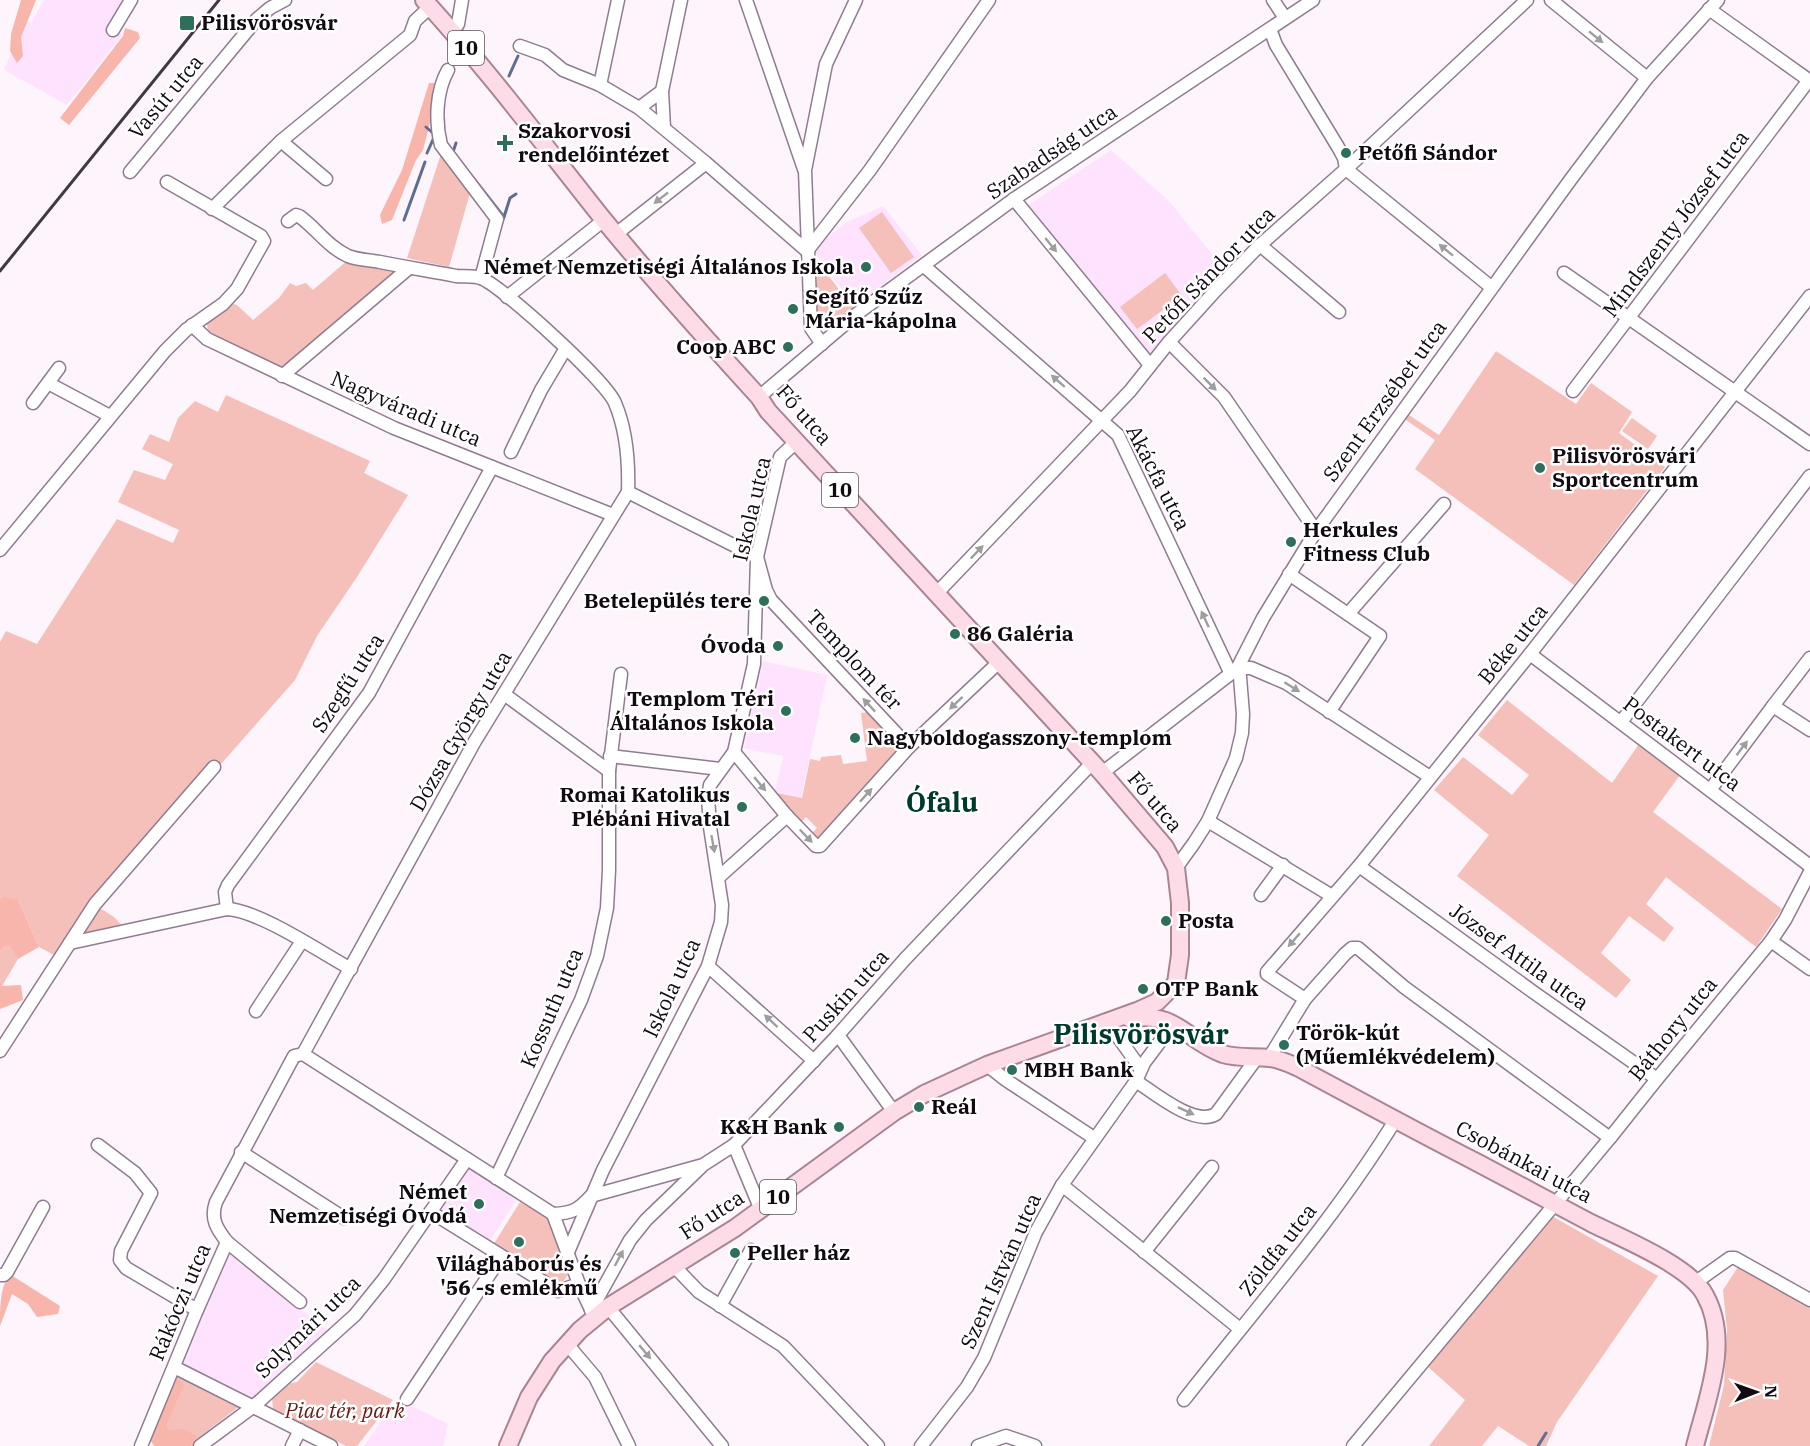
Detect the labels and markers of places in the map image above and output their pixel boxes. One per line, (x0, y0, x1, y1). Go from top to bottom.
place label: Pilisvörösvár (201, 8, 338, 36)
marker: Pilisvörösvár (178, 14, 196, 32)
place label: Szakorvosi rendelőintézet (518, 116, 669, 168)
marker: Szakorvosi rendelőintézet (496, 134, 514, 152)
place label: Petőfi Sándor (1358, 138, 1498, 166)
marker: Petőfi Sándor (1339, 146, 1353, 160)
place label: Német Nemzetiségi Általános Iskola (484, 252, 854, 280)
marker: Német Nemzetiségi Általános Iskola (859, 260, 873, 274)
place label: Segítő Szűz Mária-kápolna (805, 282, 957, 334)
marker: Segítő Szűz Mária-kápolna (786, 302, 800, 316)
place label: Coop ABC (676, 332, 776, 360)
marker: Coop ABC (781, 340, 795, 354)
place label: Pilisvörösvári Sportcentrum (1552, 441, 1699, 493)
marker: Pilisvörösvári Sportcentrum (1533, 461, 1547, 475)
place label: Herkules Fitness Club (1303, 515, 1430, 567)
marker: Herkules Fitness Club (1284, 535, 1298, 549)
place label: Betelepülés tere (584, 586, 752, 614)
marker: Betelepülés tere (757, 594, 771, 608)
place label: 86 Galéria (967, 619, 1074, 647)
marker: 86 Galéria (948, 627, 962, 641)
place label: Óvoda (701, 631, 766, 659)
marker: Óvoda (771, 639, 785, 653)
place label: Templom Téri Általános Iskola (610, 684, 774, 736)
marker: Templom Téri Általános Iskola (779, 704, 793, 718)
place label: Nagyboldogasszony-templom (867, 723, 1172, 751)
marker: Nagyboldogasszony-templom (848, 731, 862, 745)
place label: Romai Katolikus Plébáni Hivatal (560, 780, 730, 832)
marker: Romai Katolikus Plébáni Hivatal (735, 800, 749, 814)
place label: Posta (1178, 906, 1234, 934)
marker: Posta (1159, 914, 1173, 928)
place label: OTP Bank (1155, 974, 1258, 1002)
marker: OTP Bank (1136, 982, 1150, 996)
place label: Török-kút (Műemlékvédelem) (1296, 1018, 1495, 1070)
marker: Török-kút (Műemlékvédelem) (1277, 1038, 1291, 1052)
place label: MBH Bank (1024, 1055, 1133, 1083)
marker: MBH Bank (1005, 1063, 1019, 1077)
place label: Reál (931, 1092, 977, 1120)
marker: Reál (912, 1100, 926, 1114)
place label: K&H Bank (720, 1112, 827, 1140)
marker: K&H Bank (832, 1120, 846, 1134)
place label: Német Nemzetiségi Óvodá (269, 1177, 467, 1229)
marker: Német Nemzetiségi Óvodá (472, 1197, 486, 1211)
marker: Világháborús és '56 -s emlékmű (512, 1235, 526, 1249)
place label: Peller ház (747, 1238, 850, 1266)
marker: Peller ház (728, 1246, 742, 1260)
place label: Világháborús és '56 -s emlékmű (436, 1249, 602, 1301)

